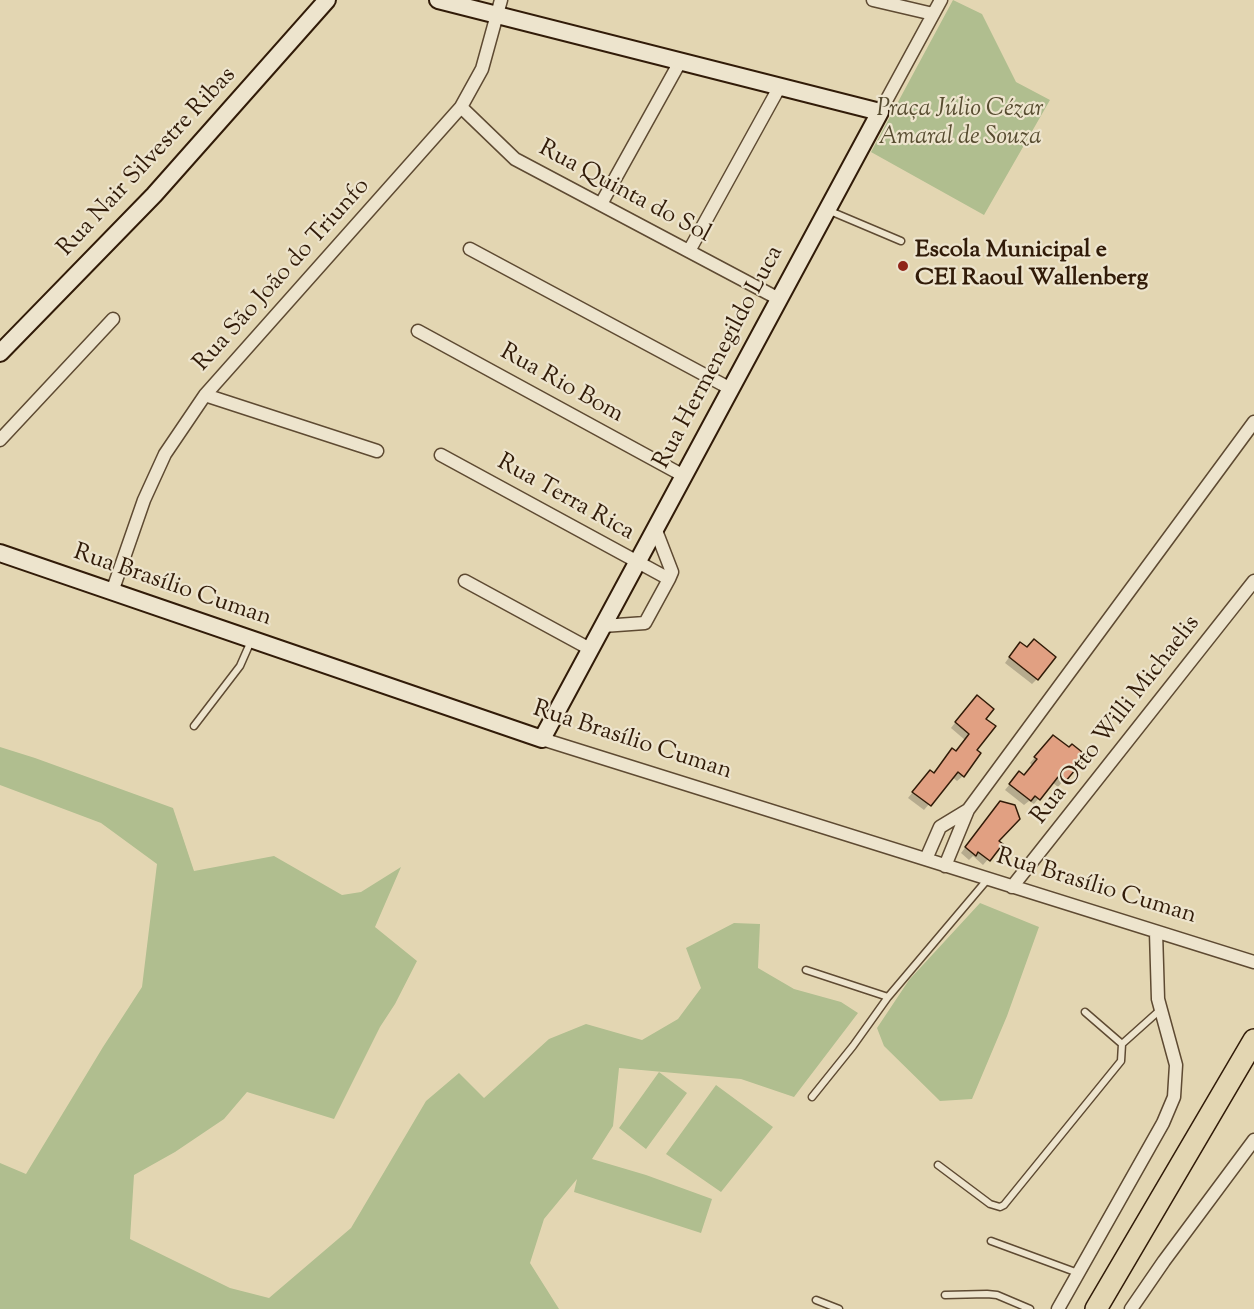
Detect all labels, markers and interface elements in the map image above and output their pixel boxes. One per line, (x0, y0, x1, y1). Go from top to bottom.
street label: Rua Nair Silvestre Ribas (53, 62, 243, 264)
park label: Praça Júlio Cézar Amaral de Souza (876, 97, 1044, 153)
street label: Rua Quinta do Sol (533, 135, 715, 251)
street label: Rua São João do Triunfo (189, 174, 377, 378)
place label: Escola Municipal e CEI Raoul Wallenberg (915, 238, 1148, 294)
street label: Rua Hermenegildo Luca (649, 242, 791, 474)
marker: Escola Municipal e CEI Raoul Wallenberg (896, 259, 910, 273)
street label: Rua Rio Bom (494, 339, 628, 431)
street label: Rua Terra Rica (491, 449, 639, 549)
street label: Rua Brasílio Cuman (69, 540, 275, 634)
street label: Rua Otto Willi Michaelis (1026, 611, 1208, 831)
street label: Rua Brasílio Cuman (529, 696, 735, 788)
street label: Rua Brasílio Cuman (993, 844, 1199, 932)

